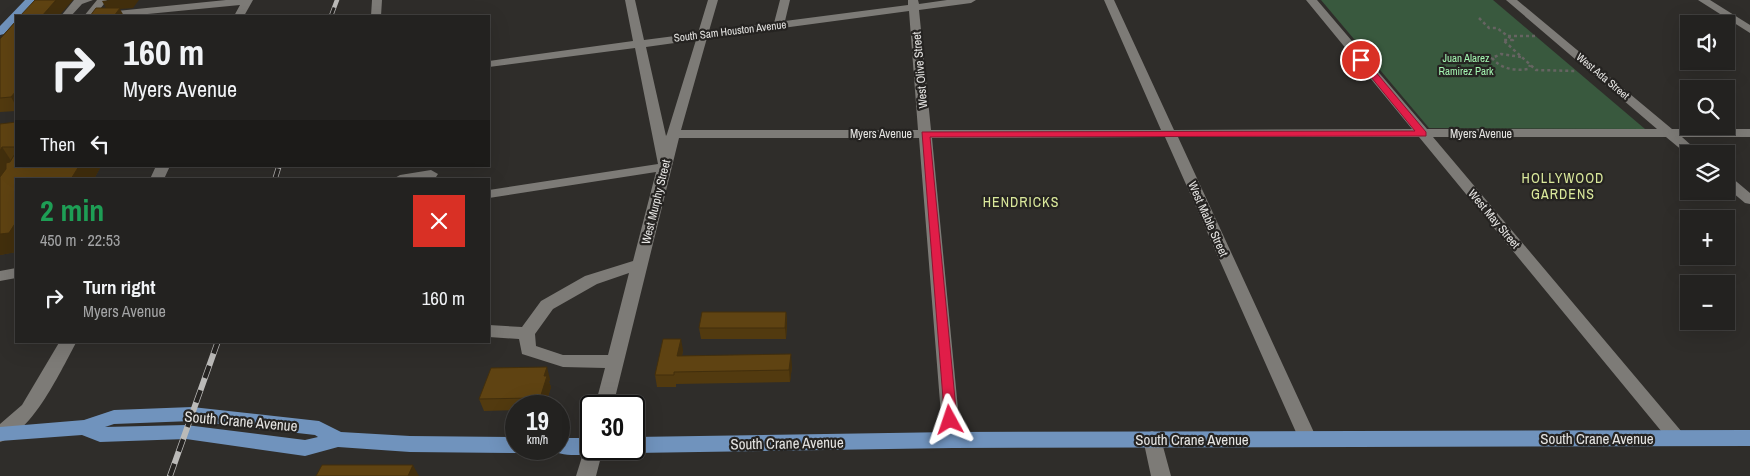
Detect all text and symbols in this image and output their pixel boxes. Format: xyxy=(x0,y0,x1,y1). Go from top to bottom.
map controls xyxy=(1680,15,1735,330)
button: sound xyxy=(1680,15,1735,70)
street label: South Sam Houston Avenue xyxy=(673,17,787,45)
text: 160 m xyxy=(123,29,204,76)
street label: West Olive Street xyxy=(909,31,931,109)
icon: right xyxy=(40,35,105,100)
pin xyxy=(1340,39,1382,81)
icon: arrive xyxy=(1347,46,1375,74)
street label: West Ada Street xyxy=(1574,50,1633,103)
park label: Juan Alarez Ramirez Park xyxy=(1438,51,1494,78)
text: Myers Avenue xyxy=(123,74,237,104)
button: search xyxy=(1680,80,1735,135)
street label: Myers Avenue xyxy=(850,126,912,142)
street label: Myers Avenue xyxy=(1450,126,1512,142)
icon: left xyxy=(86,130,114,158)
text: Then xyxy=(40,131,76,157)
button: layers xyxy=(1680,145,1735,200)
street label: West Murphy Street xyxy=(638,158,674,246)
district label: HOLLYWOOD GARDENS xyxy=(1522,169,1604,203)
street label: West Mable Street xyxy=(1184,179,1232,259)
street label: West May Street xyxy=(1465,186,1524,252)
text: 2 min xyxy=(40,190,104,230)
district label: HENDRICKS xyxy=(983,193,1059,211)
button: close xyxy=(413,195,465,247)
button: + xyxy=(1680,210,1735,265)
text: 450 m · 22:53 xyxy=(40,229,120,251)
text: Turn right xyxy=(83,274,155,300)
button: − xyxy=(1680,275,1735,330)
icon: right xyxy=(40,284,68,312)
text: 160 m xyxy=(422,285,465,311)
text: Myers Avenue xyxy=(83,300,166,322)
position arrow xyxy=(923,393,975,445)
speed limit sign: 30 xyxy=(580,395,645,460)
text: 19 xyxy=(526,404,549,438)
street label: South Crane Avenue xyxy=(184,406,299,436)
street label: South Crane Avenue xyxy=(1540,428,1654,449)
street label: South Crane Avenue xyxy=(1135,429,1249,450)
text: km/h xyxy=(527,432,548,448)
street label: South Crane Avenue xyxy=(730,432,844,454)

